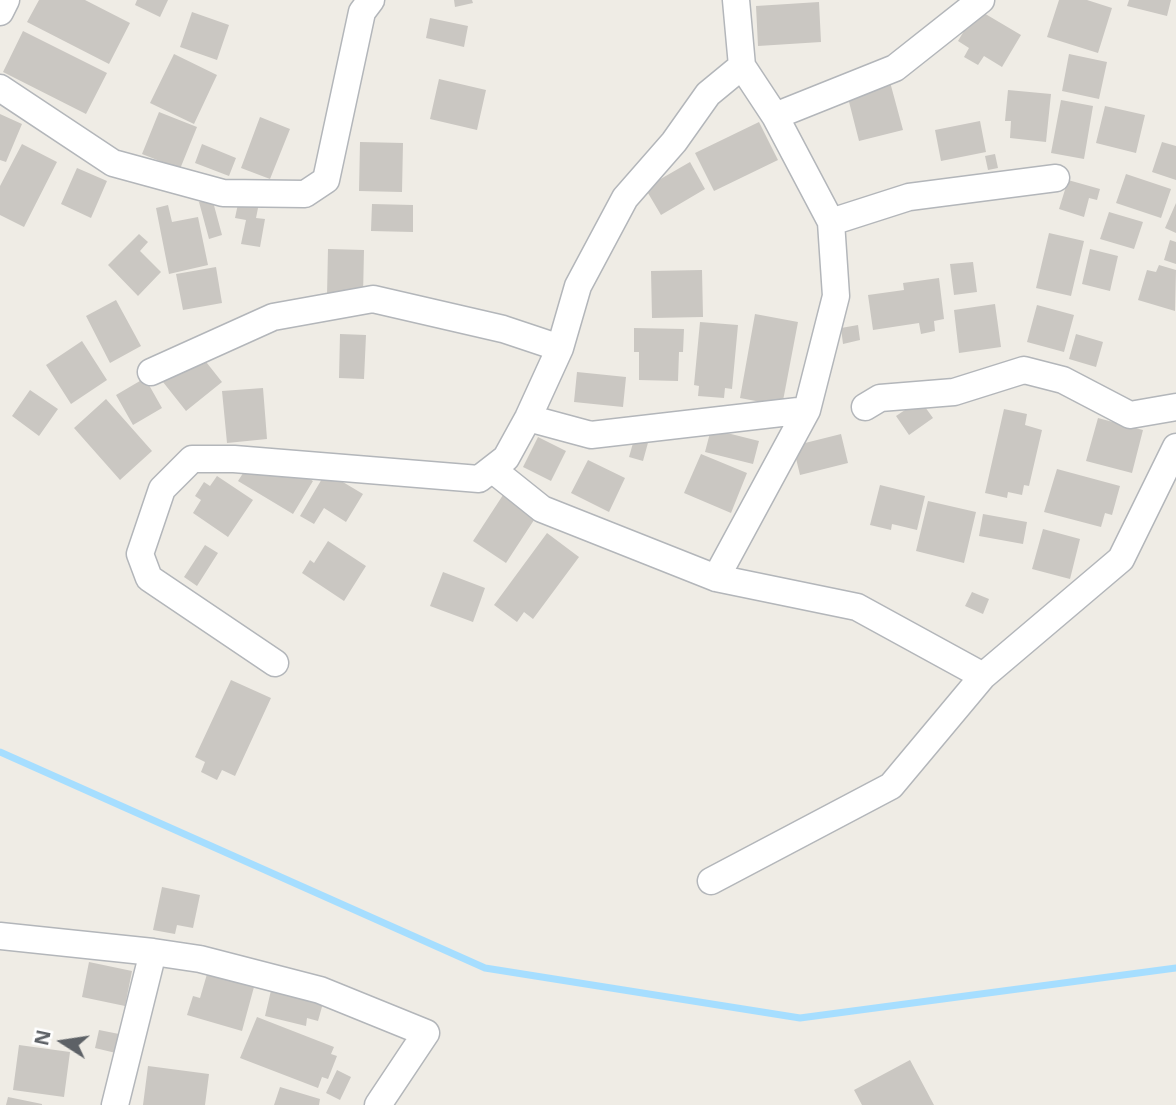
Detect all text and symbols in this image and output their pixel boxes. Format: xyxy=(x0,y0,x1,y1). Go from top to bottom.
north arrow xyxy=(28,1007,98,1077)
text: N xyxy=(28,1027,57,1048)

